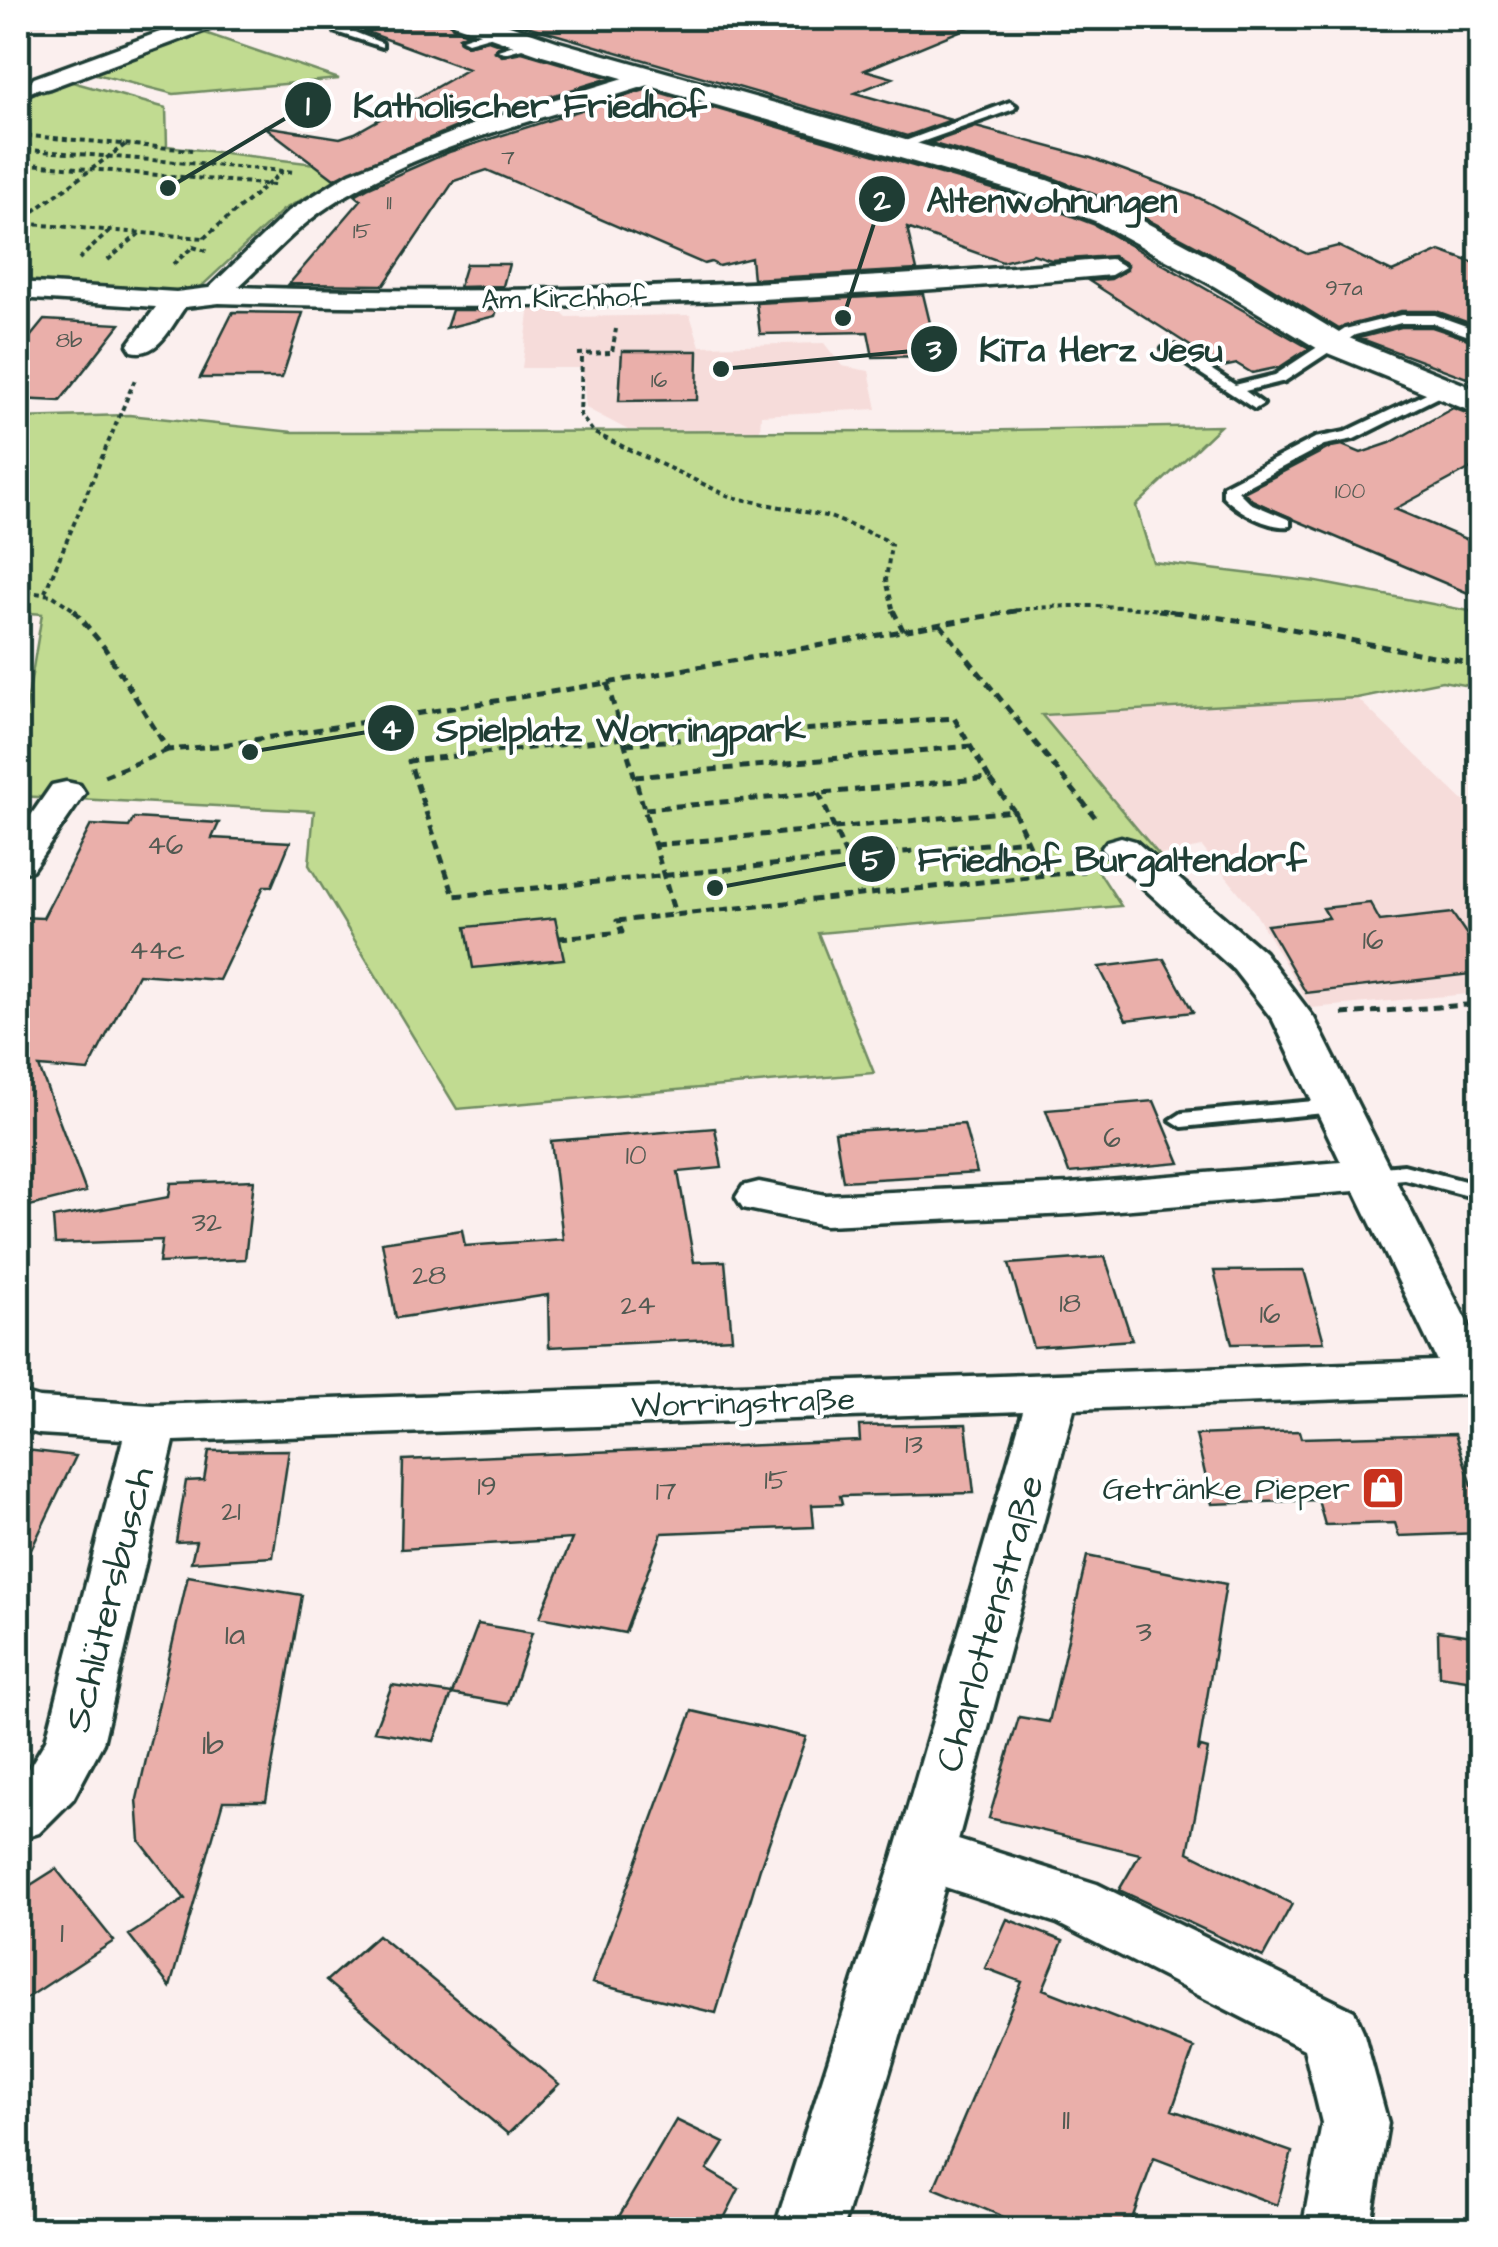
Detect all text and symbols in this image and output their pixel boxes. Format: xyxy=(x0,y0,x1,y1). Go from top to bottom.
callout: Katholischer Friedhof xyxy=(283,72,727,137)
text: Katholischer Friedhof xyxy=(353,82,708,131)
text: 1 xyxy=(306,85,310,127)
house number: 7 xyxy=(501,142,515,173)
callout: Altenwohnungen xyxy=(857,167,1198,232)
text: Altenwohnungen xyxy=(926,177,1178,228)
text: 2 xyxy=(872,180,891,222)
house number: 11 xyxy=(386,187,392,218)
house number: 15 xyxy=(353,216,372,247)
house number: 97a xyxy=(1325,273,1363,304)
street label: Am Kirchhof xyxy=(481,278,647,319)
callout: KiTa Herz Jesu xyxy=(909,316,1243,381)
house number: 8b xyxy=(56,325,82,356)
text: KiTa Herz Jesu xyxy=(979,326,1223,375)
text: 3 xyxy=(925,329,942,371)
house number: 16 xyxy=(651,365,668,396)
house number: 100 xyxy=(1335,476,1365,507)
callout: Spielplatz Worringpark xyxy=(366,696,826,761)
text: Spielplatz Worringpark xyxy=(435,706,807,757)
text: 4 xyxy=(381,709,402,751)
house number: 46 xyxy=(147,826,183,865)
callout: Friedhof Burgaltendorf xyxy=(847,827,1326,892)
text: Friedhof Burgaltendorf xyxy=(917,836,1308,887)
text: 5 xyxy=(861,840,883,882)
house number: 16 xyxy=(1362,921,1384,960)
house number: 44c xyxy=(129,931,185,970)
house number: 6 xyxy=(1103,1119,1121,1158)
house number: 10 xyxy=(625,1136,647,1175)
house number: 32 xyxy=(192,1203,222,1242)
house number: 28 xyxy=(412,1256,446,1295)
house number: 18 xyxy=(1059,1284,1081,1323)
house number: 24 xyxy=(620,1286,656,1325)
house number: 16 xyxy=(1259,1295,1281,1334)
street label: Worringstraße xyxy=(630,1377,856,1430)
house number: 13 xyxy=(905,1425,923,1464)
house number: 15 xyxy=(764,1461,788,1500)
street label: Schlütersbusch xyxy=(52,1462,168,1737)
shop icon: Getränke Pieper xyxy=(1360,1465,1406,1511)
house number: 19 xyxy=(477,1467,497,1506)
place label: Getränke Pieper xyxy=(1103,1467,1350,1512)
street label: Charlottenstraße xyxy=(924,1469,1058,1778)
house number: 17 xyxy=(656,1472,676,1511)
house number: 21 xyxy=(221,1492,241,1531)
house number: 3 xyxy=(1136,1609,1152,1654)
house number: 1a xyxy=(225,1612,245,1657)
house number: 1b xyxy=(202,1722,224,1767)
house number: 1 xyxy=(60,1910,64,1955)
house number: 11 xyxy=(1062,2097,1070,2142)

